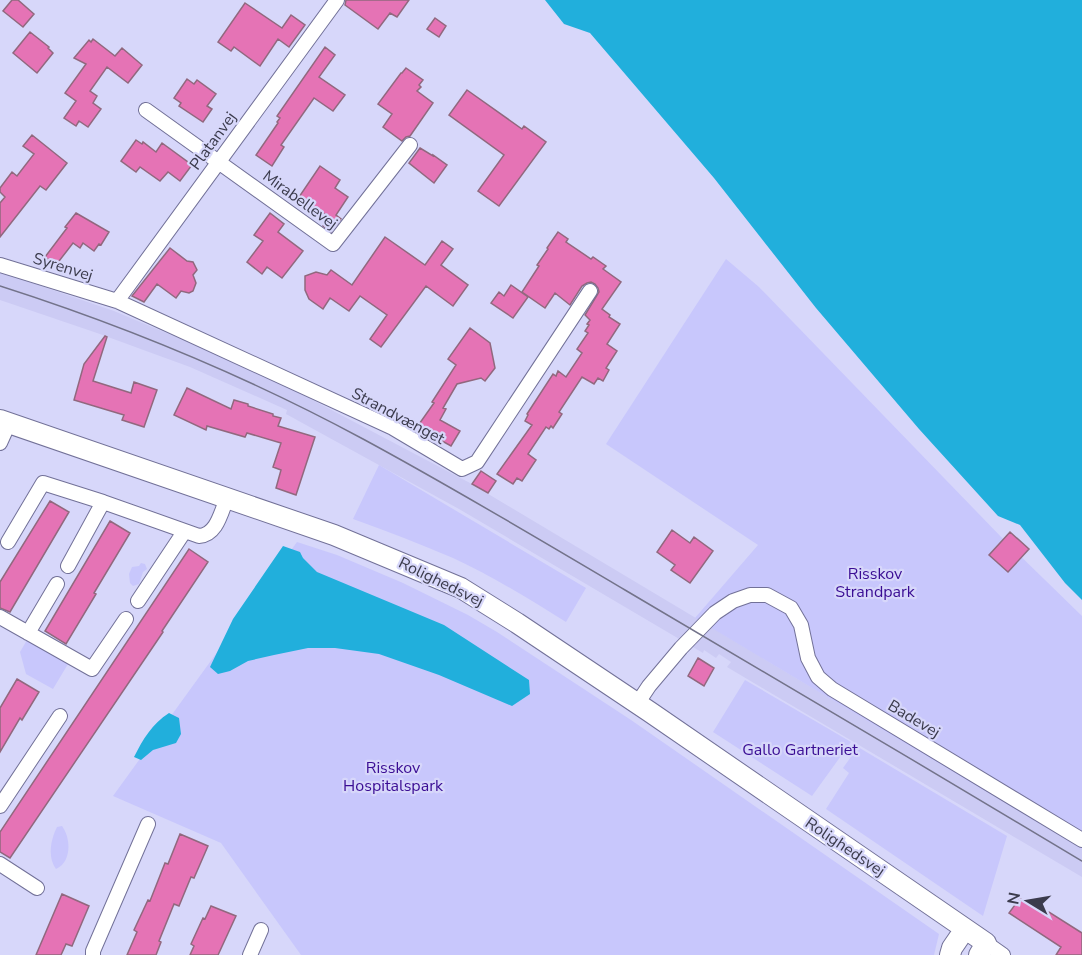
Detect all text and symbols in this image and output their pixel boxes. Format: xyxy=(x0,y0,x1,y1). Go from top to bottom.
street label: Platanvej xyxy=(184,107,242,175)
street label: Mirabellevej xyxy=(258,165,342,235)
street label: Syrenvej xyxy=(30,247,96,287)
street label: Strandvænget xyxy=(348,382,449,450)
street label: Rolighedsvej xyxy=(395,552,487,612)
park label: Risskov Strandpark xyxy=(835,563,916,603)
street label: Badevej xyxy=(884,695,944,743)
park label: Gallo Gartneriet xyxy=(742,739,858,761)
park label: Risskov Hospitalspark xyxy=(343,757,444,797)
street label: Rolighedsvej xyxy=(801,812,889,882)
north arrow xyxy=(998,871,1058,931)
text: N xyxy=(1002,890,1026,906)

